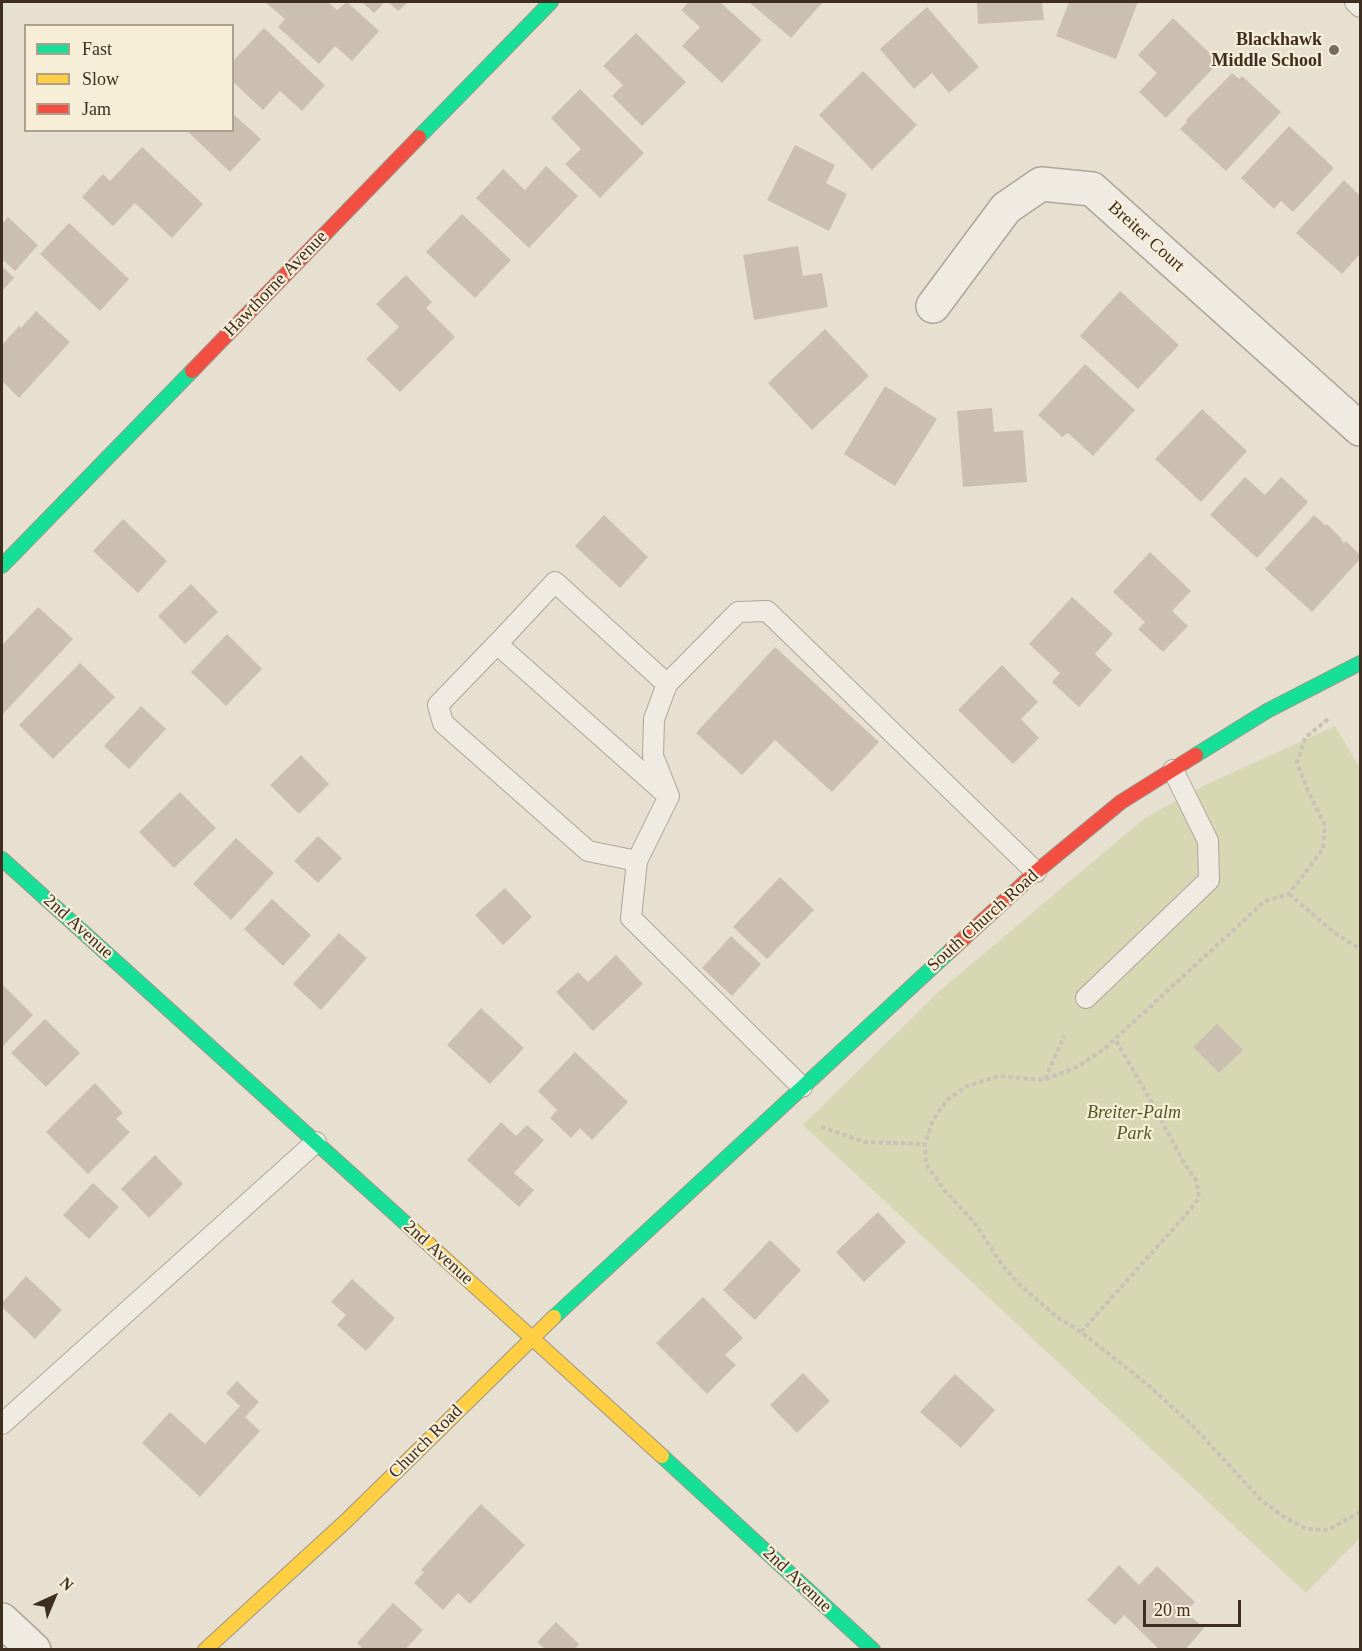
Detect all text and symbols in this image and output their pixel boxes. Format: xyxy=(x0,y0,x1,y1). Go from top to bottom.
legend xyxy=(24,24,234,132)
place label: Blackhawk Middle School xyxy=(1211,29,1322,72)
text: Fast xyxy=(82,39,112,59)
marker: Blackhawk Middle School xyxy=(1327,43,1341,57)
text: Slow xyxy=(82,69,119,89)
text: Jam xyxy=(82,99,111,119)
street label: Breiter Court xyxy=(1103,197,1189,277)
street label: Hawthorne Avenue xyxy=(220,226,332,342)
street label: South Church Road xyxy=(923,865,1043,977)
street label: 2nd Avenue xyxy=(39,890,117,964)
park label: Breiter-Palm Park xyxy=(1087,1102,1181,1144)
street label: 2nd Avenue xyxy=(399,1216,477,1290)
street label: Church Road xyxy=(385,1401,467,1483)
street label: 2nd Avenue xyxy=(758,1543,836,1617)
north arrow xyxy=(24,1567,84,1627)
text: N xyxy=(57,1574,77,1594)
scale bar xyxy=(1146,1588,1244,1626)
text: 20 m xyxy=(1154,1600,1191,1620)

